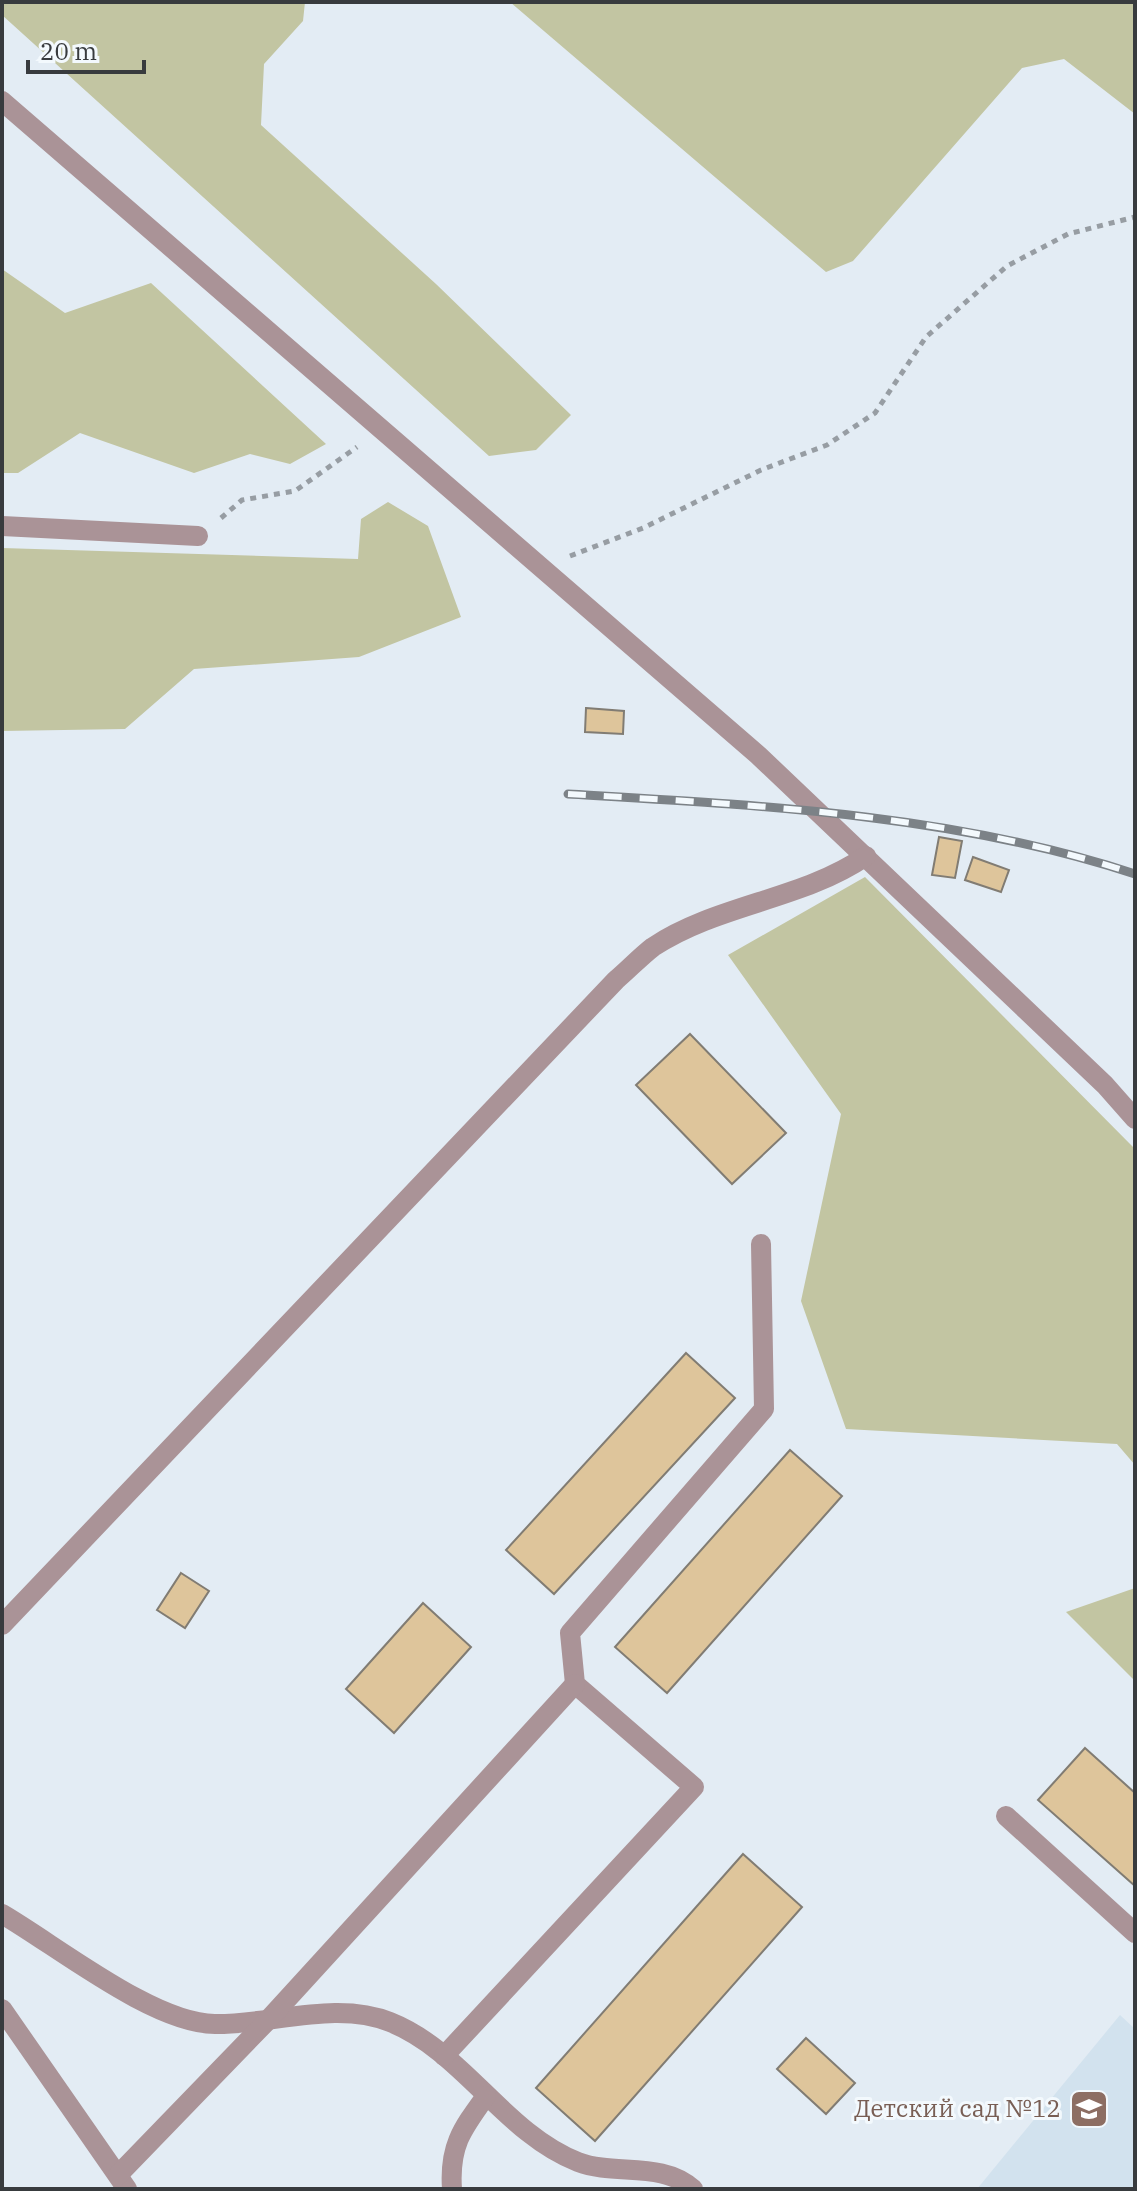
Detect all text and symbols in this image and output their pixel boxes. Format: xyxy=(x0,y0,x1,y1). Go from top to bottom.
scale bar xyxy=(28,24,144,74)
text: 20 m xyxy=(40,35,97,67)
school or university icon: Детский сад №12 xyxy=(1068,2088,1110,2130)
place label: Детский сад №12 xyxy=(854,2092,1061,2124)

